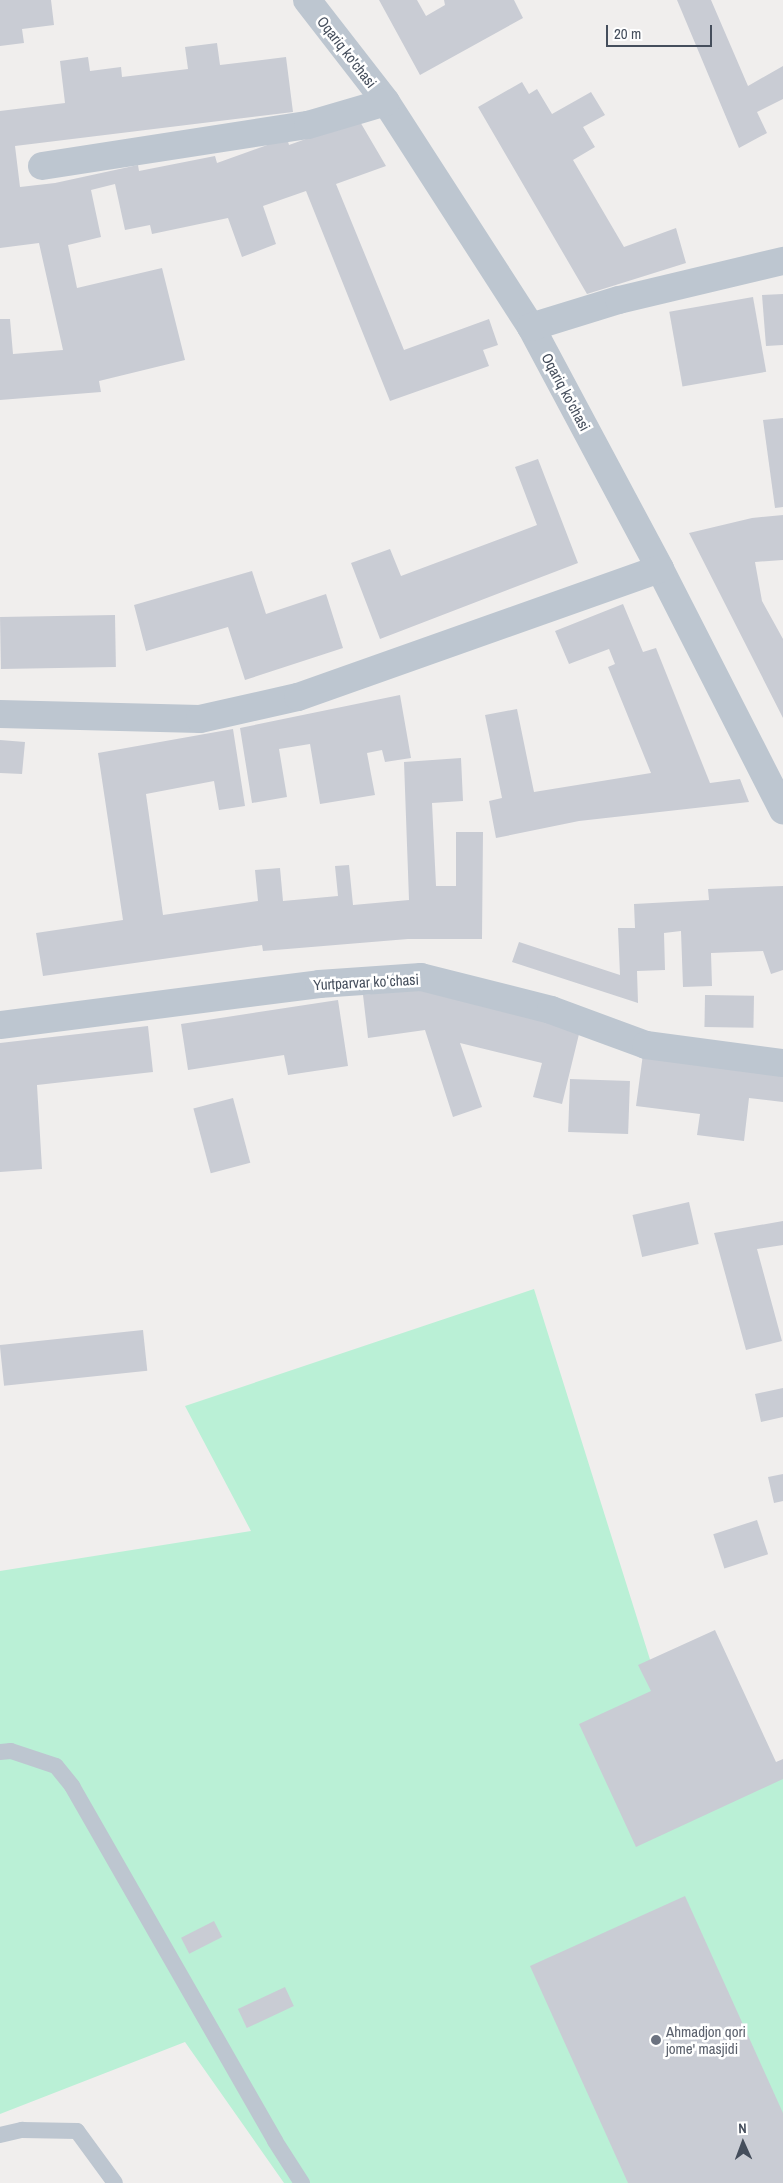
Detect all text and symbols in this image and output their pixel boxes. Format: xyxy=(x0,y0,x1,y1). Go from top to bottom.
street label: Oqariq ko'chasi xyxy=(314,13,380,91)
scale bar xyxy=(608,15,714,47)
text: 20 m xyxy=(614,23,641,44)
street label: Oqariq ko'chasi xyxy=(538,350,594,434)
street label: Yurtparvar koʻchasi xyxy=(313,970,419,994)
place label: Ahmadjon qori jome' masjidi xyxy=(666,2022,746,2057)
marker: Ahmadjon qori jome' masjidi xyxy=(650,2034,662,2046)
north arrow xyxy=(718,2118,768,2168)
text: N xyxy=(738,2119,747,2137)

